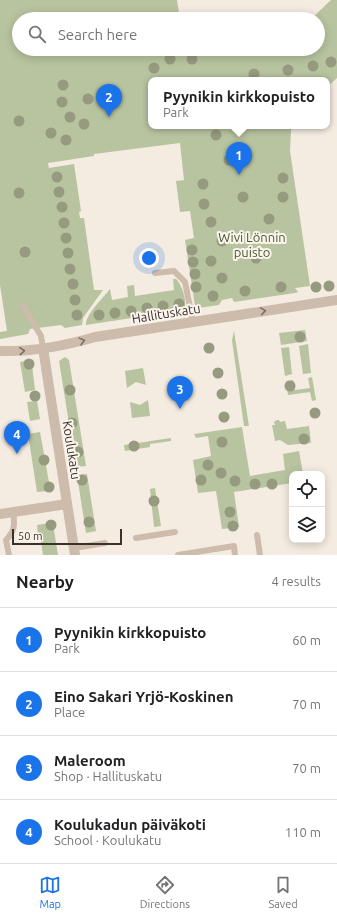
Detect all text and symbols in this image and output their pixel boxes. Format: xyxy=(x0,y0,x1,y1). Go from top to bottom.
search box xyxy=(12,12,325,56)
icon: search xyxy=(26,23,48,45)
text: Search here xyxy=(58,26,137,43)
popup xyxy=(148,77,330,129)
pin: 2 xyxy=(96,84,122,117)
text: Pyynikin kirkkopuisto xyxy=(163,88,315,105)
text: Park xyxy=(163,105,189,119)
pin: 1 xyxy=(226,142,252,175)
park label: Wivi Lönnin puisto xyxy=(218,230,286,259)
your location xyxy=(139,248,159,268)
street label: Hallituskatu xyxy=(131,301,201,325)
one-way arrow xyxy=(260,307,266,316)
one-way arrow xyxy=(78,337,85,346)
one-way arrow xyxy=(19,346,25,355)
pin: 3 xyxy=(167,376,193,409)
street label: Koulukatu xyxy=(60,420,84,480)
pin: 4 xyxy=(4,421,30,454)
map controls xyxy=(289,471,325,543)
button: locate xyxy=(289,471,325,507)
button: layers xyxy=(289,507,325,543)
scale bar xyxy=(12,527,122,546)
text: 50 m xyxy=(18,530,42,542)
text: Nearby xyxy=(16,572,74,591)
text: 4 results xyxy=(271,574,321,588)
text: Pyynikin kirkkopuisto xyxy=(54,624,206,641)
text: 1 xyxy=(25,633,33,647)
text: 60 m xyxy=(292,633,321,647)
text: Park xyxy=(54,641,80,655)
text: Eino Sakari Yrjö-Koskinen xyxy=(54,688,233,705)
text: 2 xyxy=(25,697,33,711)
text: 70 m xyxy=(292,697,321,711)
text: Place xyxy=(54,705,85,719)
text: Maleroom xyxy=(54,752,126,769)
text: 3 xyxy=(25,761,33,775)
text: 70 m xyxy=(292,761,321,775)
text: Shop · Hallituskatu xyxy=(54,769,162,783)
text: Koulukadun päiväkoti xyxy=(54,816,206,833)
text: 4 xyxy=(25,825,33,839)
text: 110 m xyxy=(285,825,321,839)
text: School · Koulukatu xyxy=(54,833,161,847)
tab: Map xyxy=(39,874,61,910)
tab: Directions xyxy=(140,874,190,910)
tab: Saved xyxy=(268,874,298,910)

